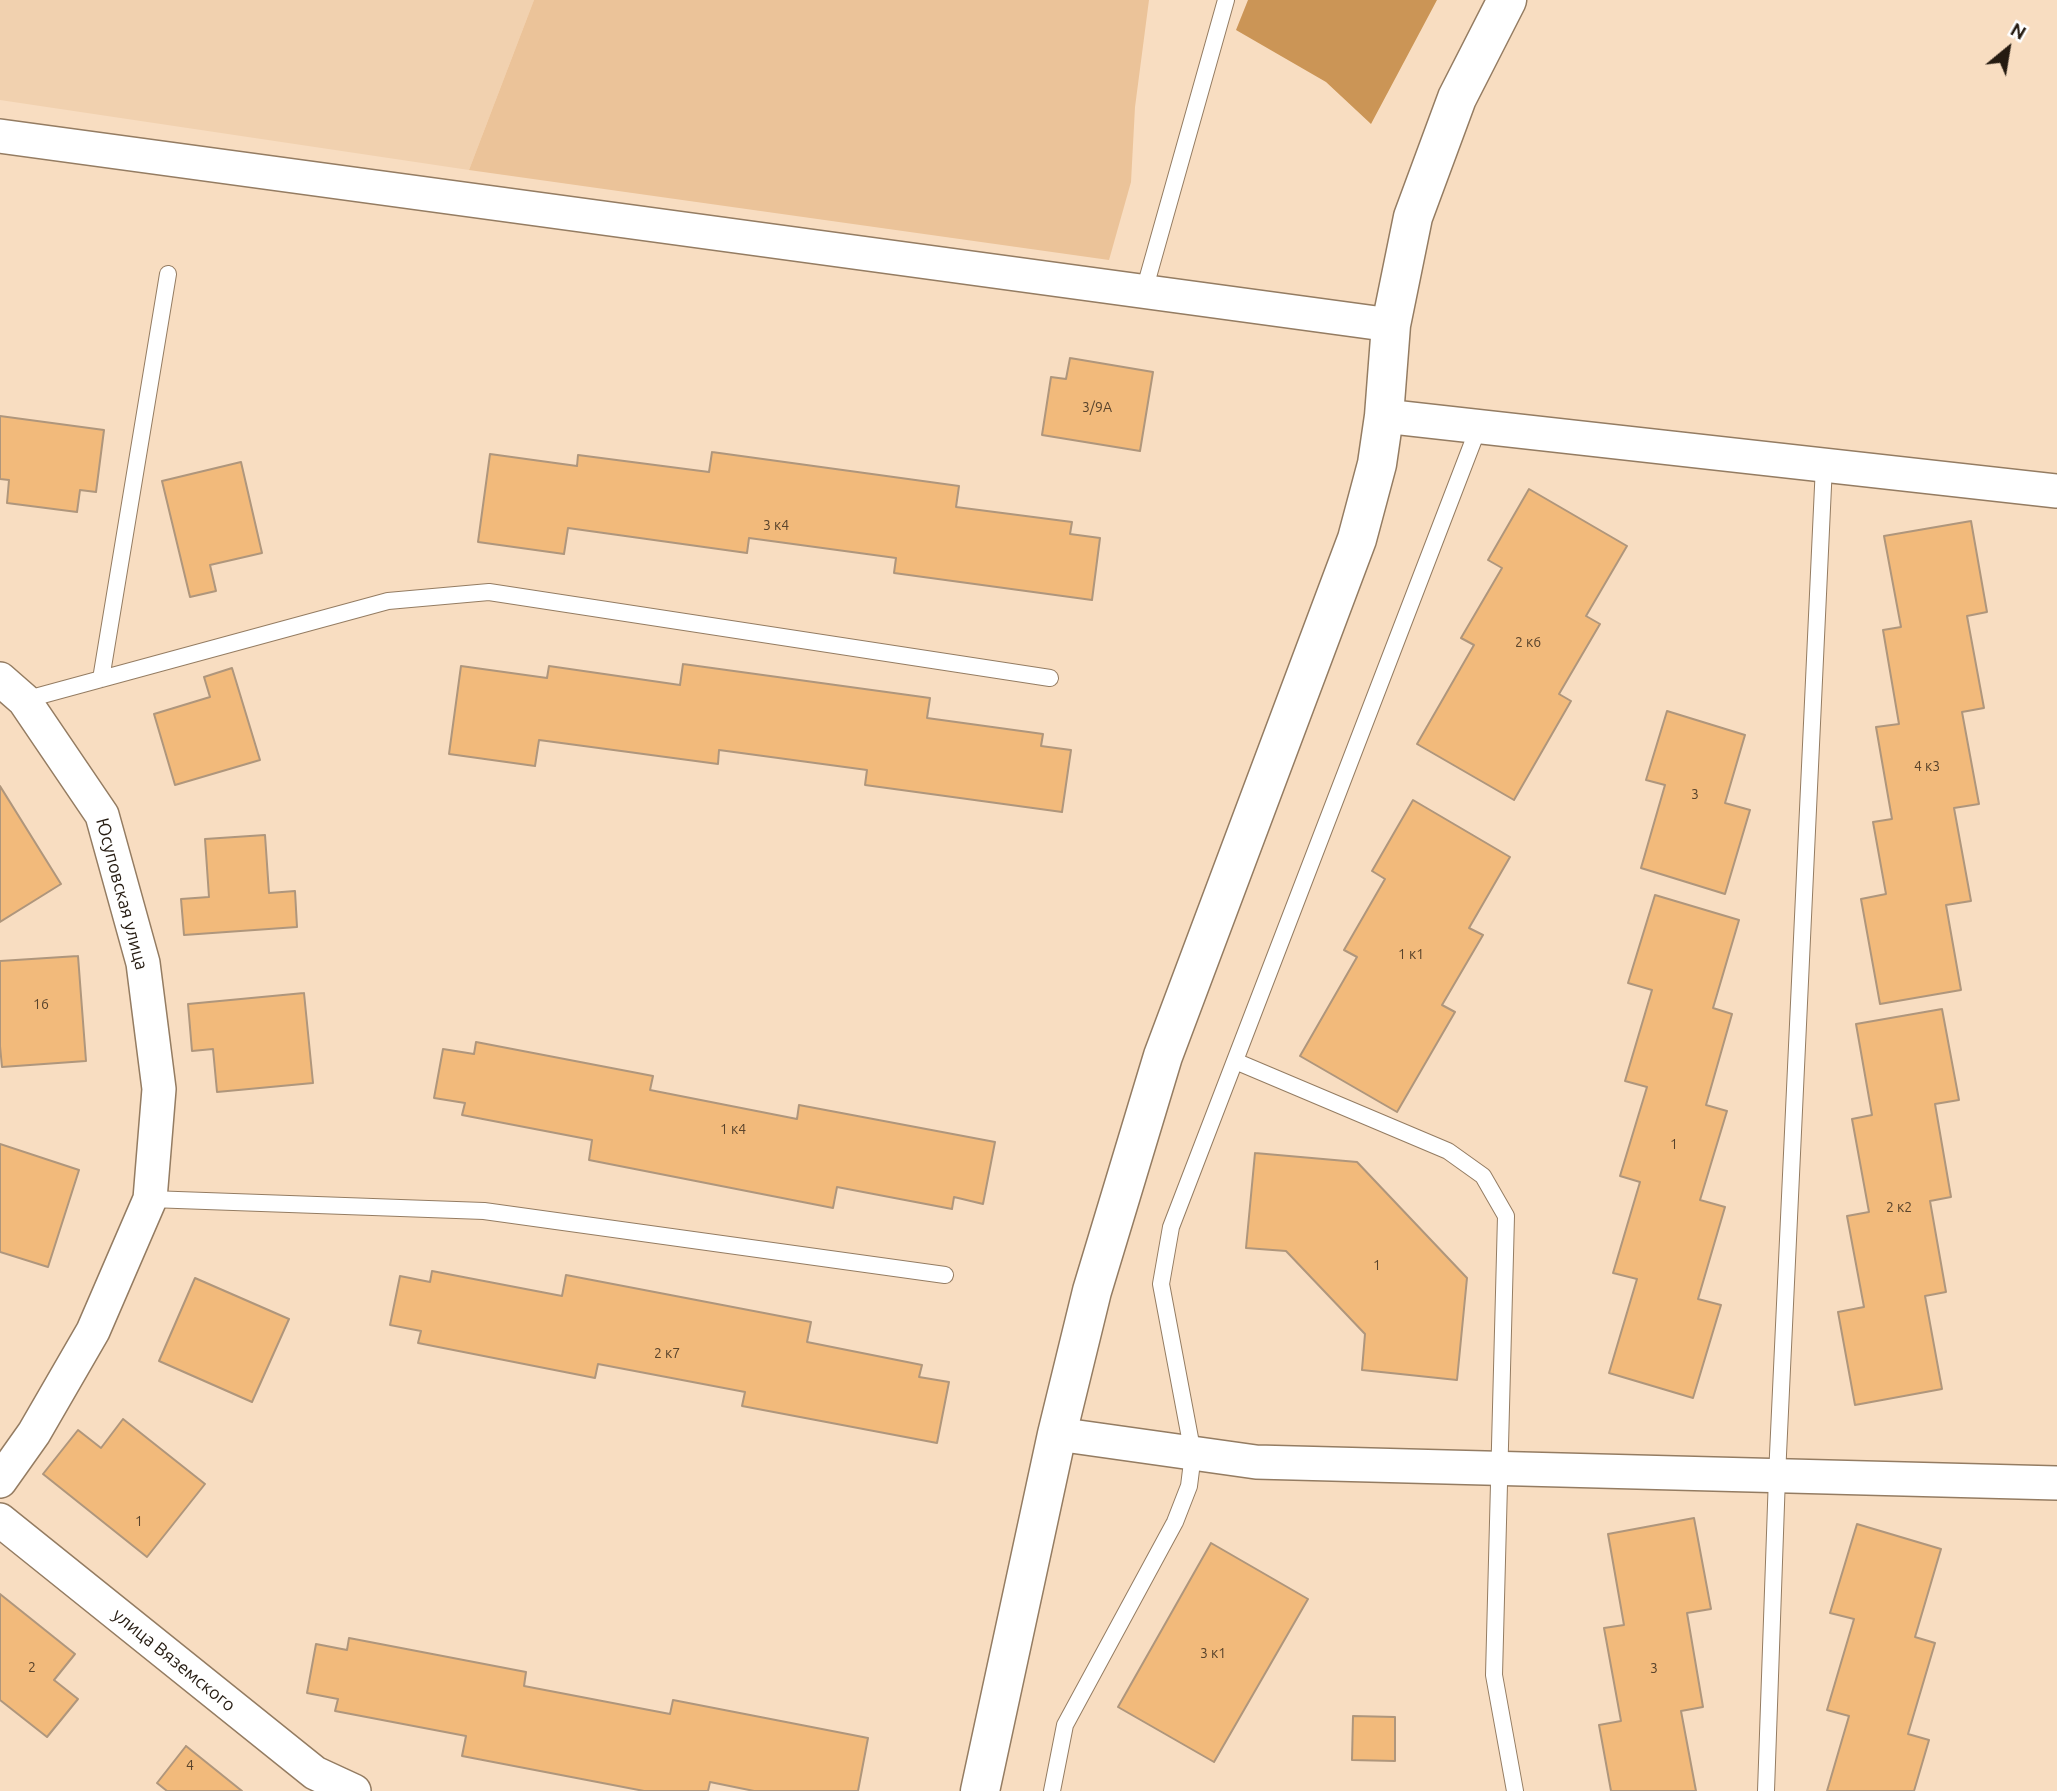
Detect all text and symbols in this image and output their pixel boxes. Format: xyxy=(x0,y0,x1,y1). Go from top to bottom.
north arrow xyxy=(1973,14,2043,84)
text: N xyxy=(2007,18,2030,44)
house number: 3/9А xyxy=(1082,399,1112,415)
house number: 3 к4 xyxy=(763,517,789,533)
house number: 2 к6 xyxy=(1515,634,1541,650)
house number: 4 к3 xyxy=(1914,758,1940,774)
house number: 3 xyxy=(1691,786,1699,802)
street label: Юсуповская улица xyxy=(91,816,153,972)
house number: 1 к1 xyxy=(1398,946,1424,962)
house number: 16 xyxy=(33,996,49,1012)
house number: 1 к4 xyxy=(720,1121,746,1137)
house number: 1 xyxy=(1670,1136,1678,1152)
house number: 2 к2 xyxy=(1886,1199,1912,1215)
house number: 1 xyxy=(1373,1257,1381,1273)
house number: 2 к7 xyxy=(654,1345,680,1361)
house number: 1 xyxy=(135,1513,143,1529)
street label: улица Вяземского xyxy=(108,1604,240,1716)
house number: 3 к1 xyxy=(1200,1645,1226,1661)
house number: 2 xyxy=(28,1659,36,1675)
house number: 3 xyxy=(1650,1660,1658,1676)
house number: 4 xyxy=(186,1757,194,1773)

